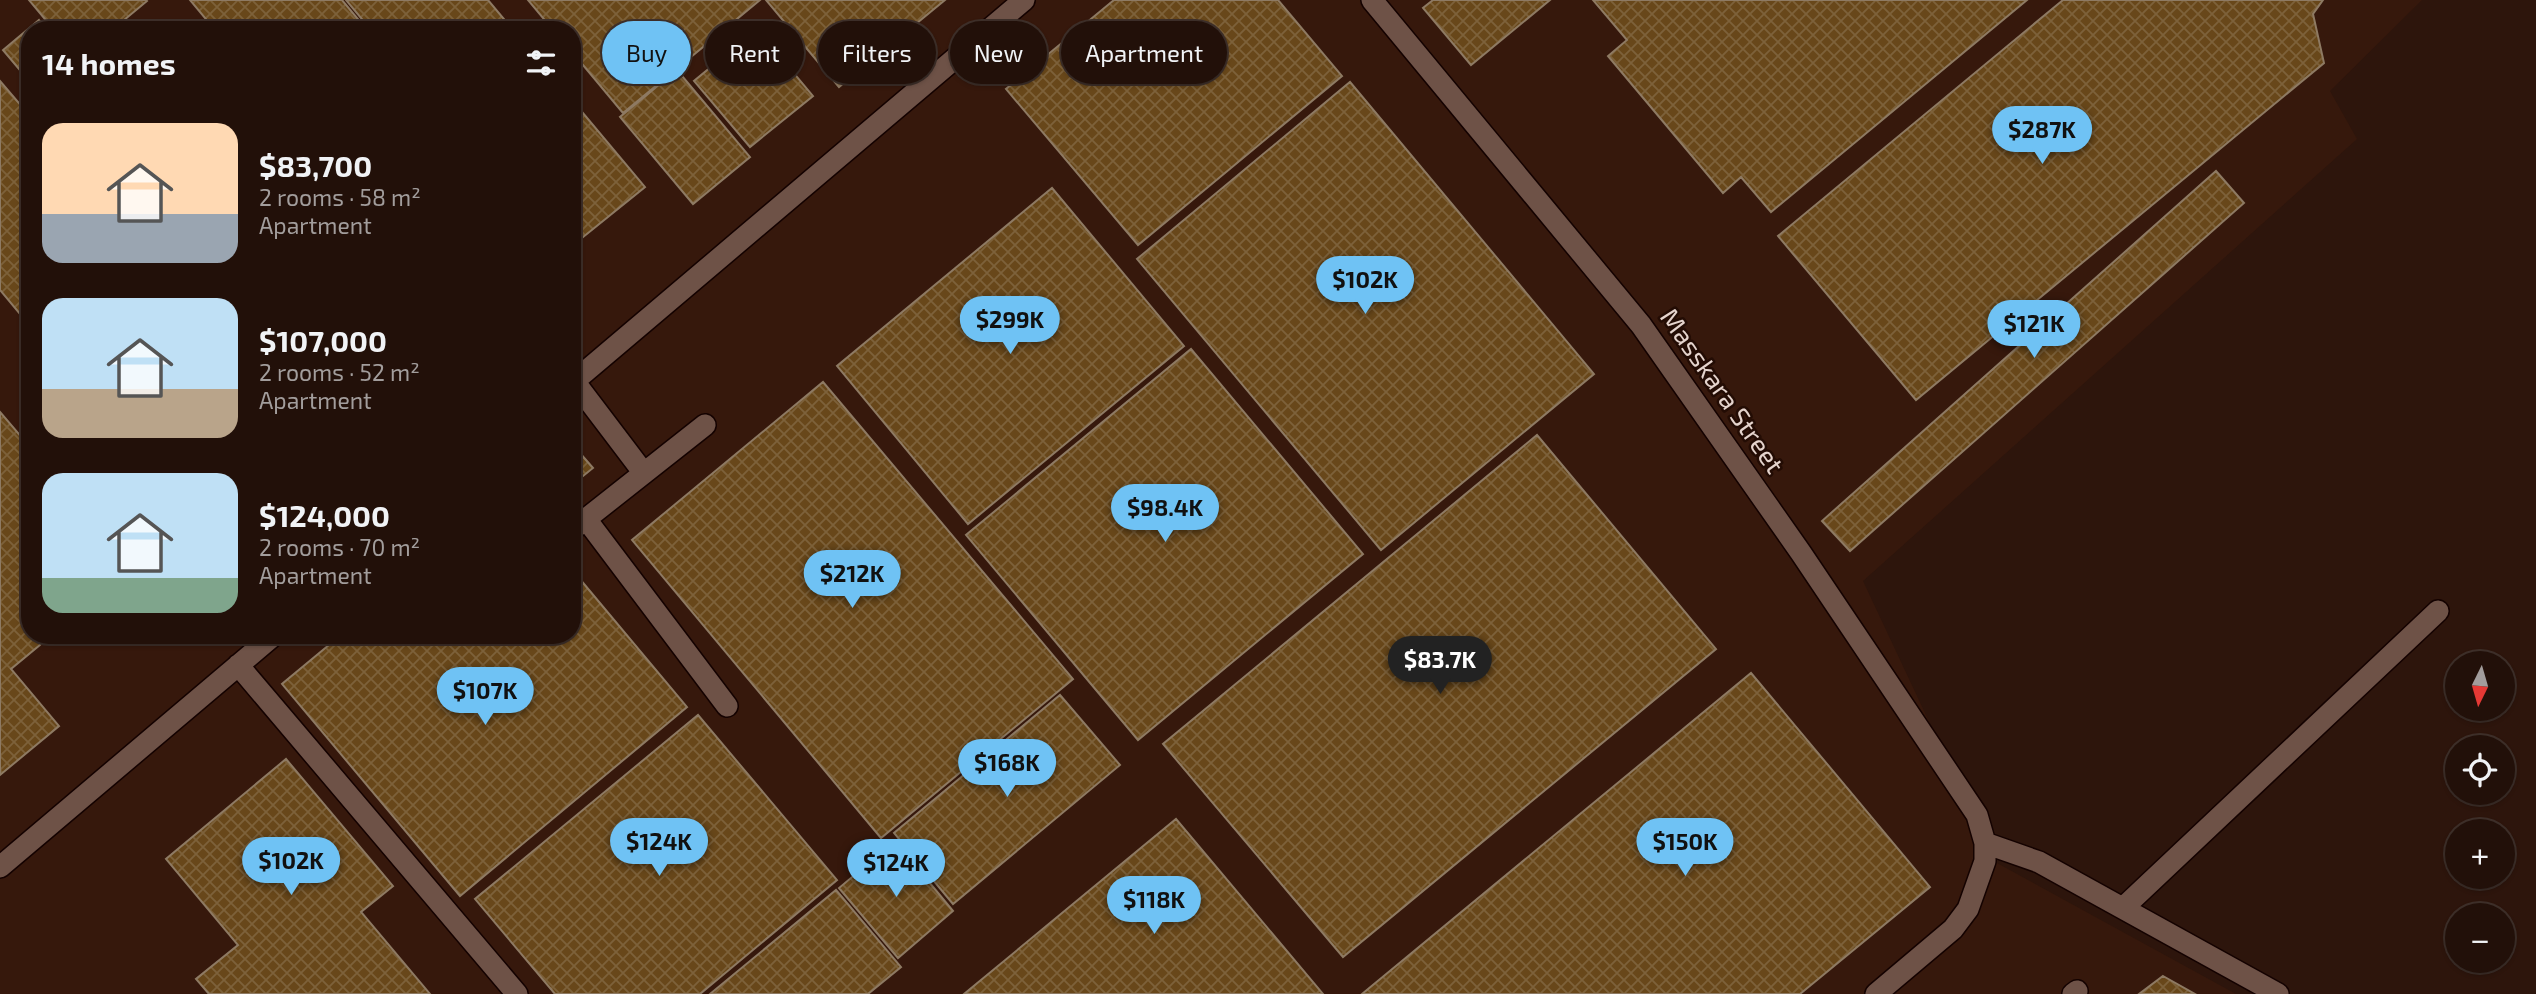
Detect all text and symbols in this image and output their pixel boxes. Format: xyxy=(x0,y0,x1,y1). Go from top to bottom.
chip: Buy xyxy=(602,21,691,84)
chip: Rent xyxy=(705,21,804,84)
chip: Filters xyxy=(818,21,936,84)
chip: New xyxy=(950,21,1047,84)
chip: Apartment xyxy=(1061,21,1227,84)
icon: filters xyxy=(522,44,560,82)
text: 14 homes xyxy=(42,45,176,81)
pin: $287K xyxy=(1993,106,2091,166)
text: $287K xyxy=(2008,115,2076,143)
text: $83,700 xyxy=(259,147,372,183)
icon: home xyxy=(98,151,182,235)
text: 2 rooms · 58 m² xyxy=(259,183,421,211)
text: Apartment xyxy=(259,211,372,239)
pin: $102K xyxy=(1316,256,1414,316)
text: $102K xyxy=(1332,265,1398,293)
pin: $299K xyxy=(961,296,1059,356)
pin: $121K xyxy=(1985,300,2083,360)
street label: Masskara Street xyxy=(1655,302,1792,478)
text: $299K xyxy=(976,305,1044,333)
text: $121K xyxy=(2003,309,2065,337)
text: $107,000 xyxy=(259,322,387,358)
icon: home xyxy=(98,326,182,410)
text: 2 rooms · 52 m² xyxy=(259,358,420,386)
text: Apartment xyxy=(259,386,372,414)
pin: $98.4K xyxy=(1108,484,1222,544)
text: $98.4K xyxy=(1127,493,1203,521)
text: $124,000 xyxy=(259,497,390,533)
icon: home xyxy=(98,501,182,585)
text: 2 rooms · 70 m² xyxy=(259,533,420,561)
pin: $212K xyxy=(803,550,901,610)
text: $212K xyxy=(820,559,884,587)
text: Apartment xyxy=(259,561,372,589)
pin: $83.7K xyxy=(1383,636,1497,696)
text: $83.7K xyxy=(1404,645,1476,673)
north arrow xyxy=(2445,651,2515,721)
map controls xyxy=(2445,651,2515,973)
pin: $107K xyxy=(436,668,534,727)
text: $107K xyxy=(453,676,517,704)
button: locate xyxy=(2445,735,2515,805)
pin: $168K xyxy=(958,740,1056,799)
text: $168K xyxy=(974,748,1040,776)
pin: $124K xyxy=(610,818,708,878)
pin: $150K xyxy=(1636,818,1734,878)
button: + xyxy=(2445,819,2515,889)
text: $124K xyxy=(626,827,692,855)
text: $150K xyxy=(1652,827,1718,855)
pin: $102K xyxy=(242,838,340,897)
pin: $124K xyxy=(847,839,945,899)
text: $102K xyxy=(258,846,324,874)
text: $124K xyxy=(863,848,929,876)
pin: $118K xyxy=(1105,876,1203,936)
text: $118K xyxy=(1123,885,1185,913)
button: − xyxy=(2445,903,2515,973)

